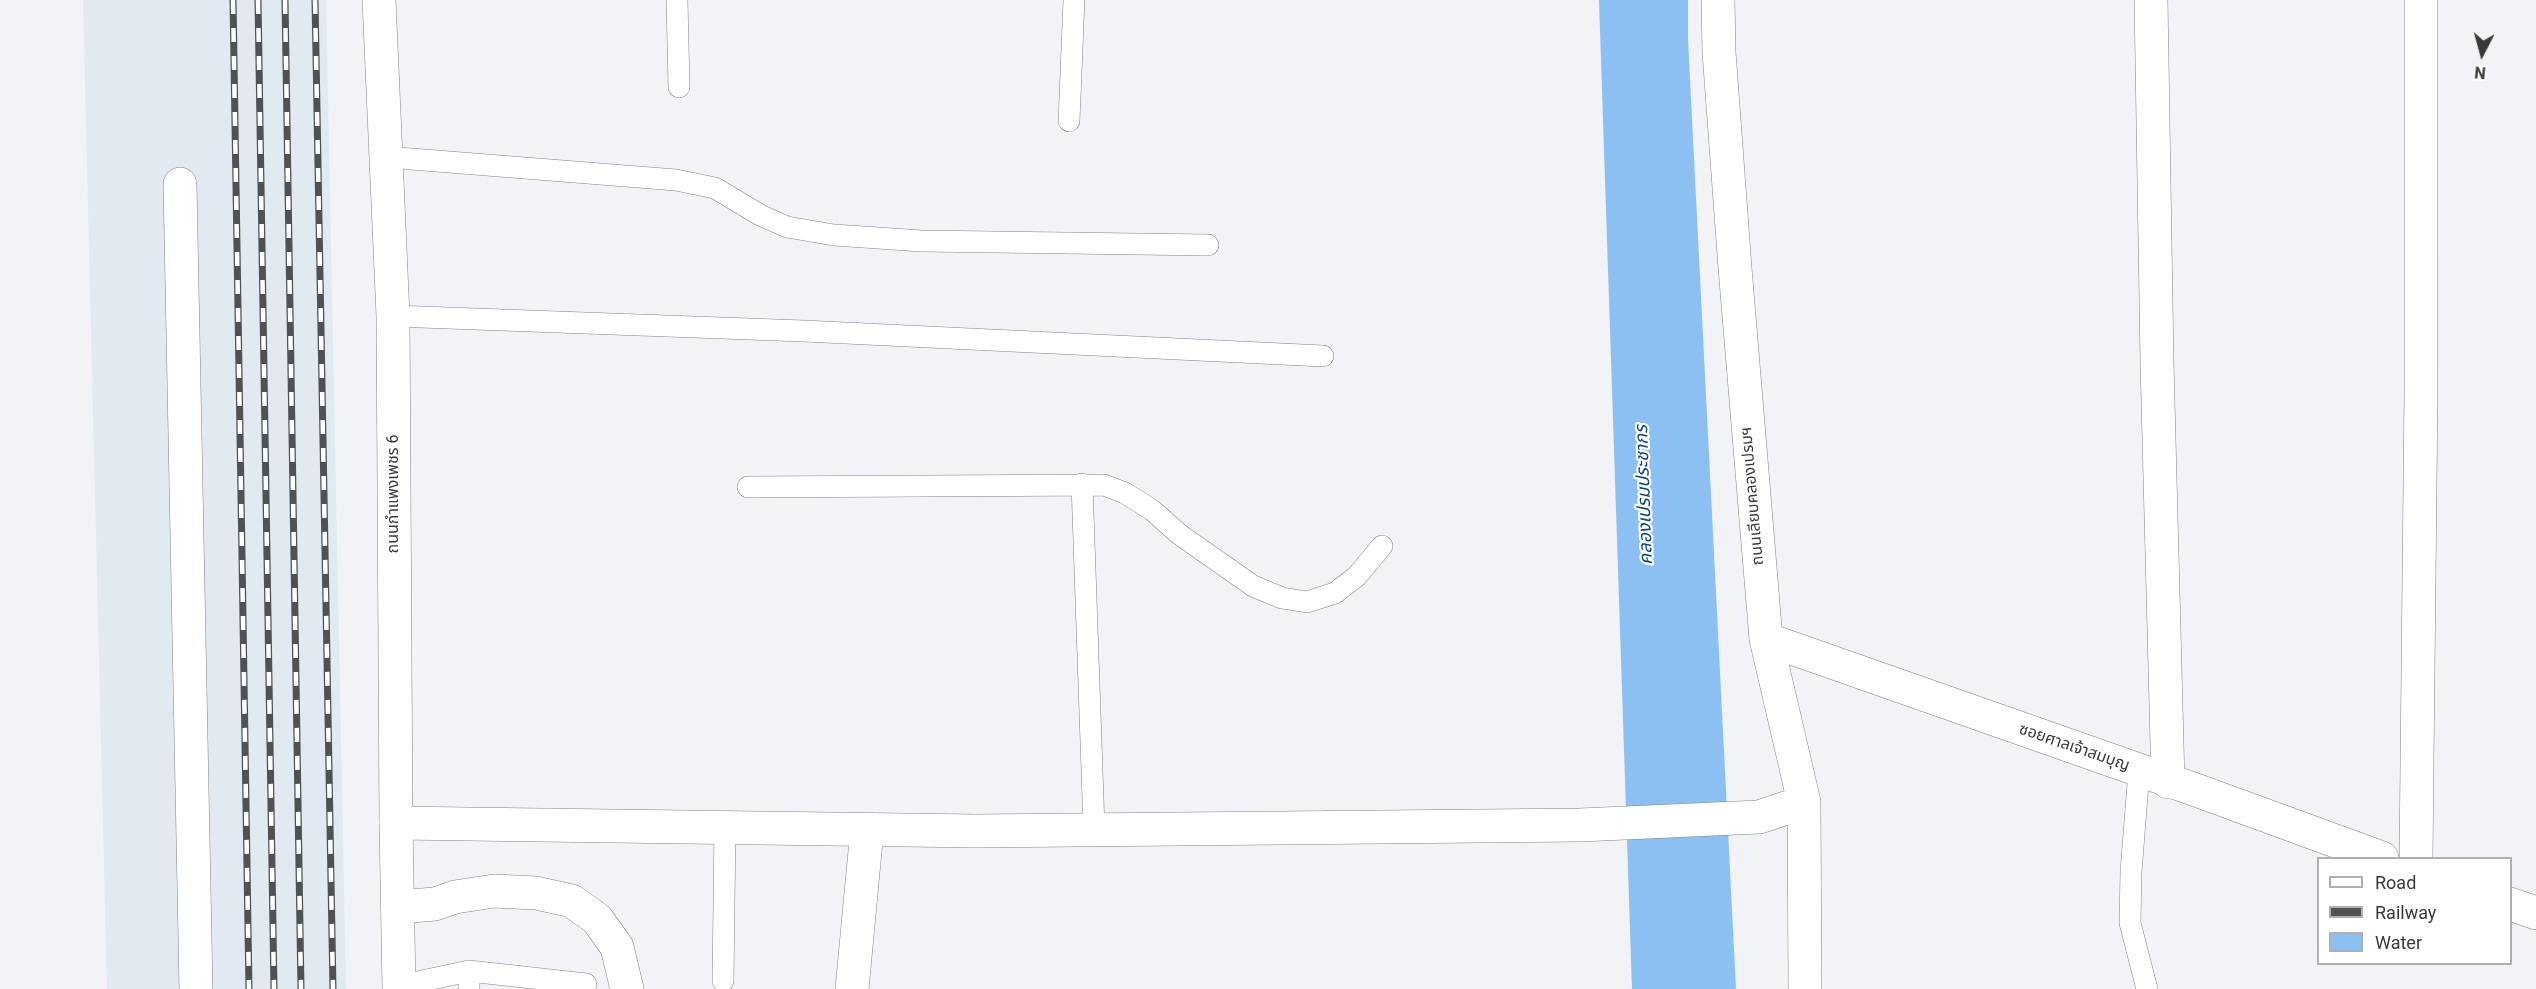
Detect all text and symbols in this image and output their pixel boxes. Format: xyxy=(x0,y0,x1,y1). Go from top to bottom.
north arrow xyxy=(2452,24,2512,84)
text: N xyxy=(2473,62,2487,82)
water label: คลองเปรมประชากร xyxy=(1632,425,1658,565)
street label: ถนนเลียบคลองเปรมฯ xyxy=(1737,426,1769,566)
street label: ถนนกำแพงเพชร 6 xyxy=(384,435,404,553)
street label: ซอยศาลเจ้าสมบุญ xyxy=(2016,720,2132,776)
legend xyxy=(2317,857,2512,965)
text: Road xyxy=(2375,872,2416,893)
text: Railway xyxy=(2375,902,2436,923)
text: Water xyxy=(2375,932,2422,953)

